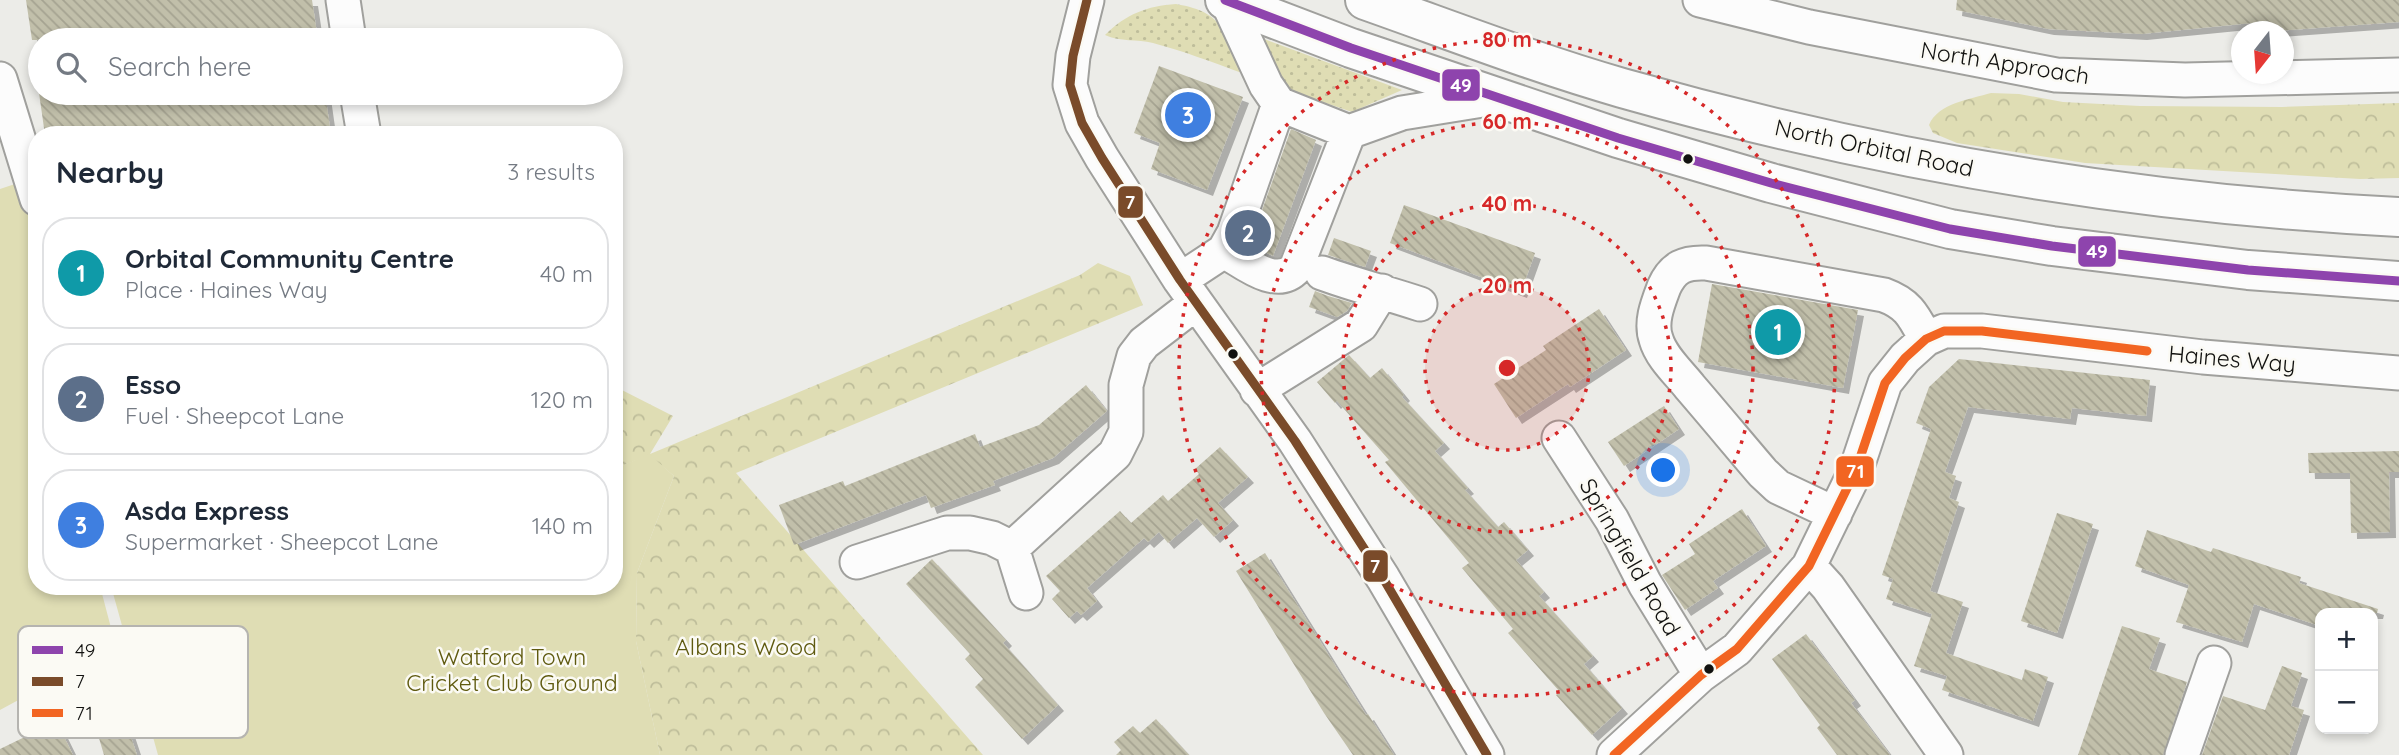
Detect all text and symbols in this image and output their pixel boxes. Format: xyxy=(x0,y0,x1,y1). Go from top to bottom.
north arrow xyxy=(2231,21,2294,84)
text: 80 m xyxy=(1482,26,1532,52)
search box xyxy=(28,28,623,105)
street label: North Approach xyxy=(1919,35,2092,90)
icon: search xyxy=(52,48,90,86)
text: Search here xyxy=(108,50,252,83)
line badge: 49 xyxy=(1441,68,1481,102)
text: 49 xyxy=(1450,73,1472,97)
pin: 3 xyxy=(1165,89,1211,141)
text: 60 m xyxy=(1482,108,1532,134)
street label: North Orbital Road xyxy=(1772,112,1976,183)
unlabelled marker xyxy=(1681,152,1695,166)
text: Nearby xyxy=(56,153,164,191)
text: 3 results xyxy=(507,157,595,186)
line badge: 7 xyxy=(1117,185,1144,219)
text: 7 xyxy=(1125,190,1135,214)
text: 40 m xyxy=(1482,190,1532,216)
pin: 2 xyxy=(1225,207,1271,259)
line badge: 49 xyxy=(2077,235,2117,268)
text: 49 xyxy=(2086,239,2108,263)
text: Orbital Community Centre xyxy=(125,242,454,275)
text: 1 xyxy=(77,259,85,288)
text: 40 m xyxy=(540,259,593,288)
text: 20 m xyxy=(1482,272,1532,298)
text: Place · Haines Way xyxy=(125,275,328,304)
pin: 1 xyxy=(1755,306,1801,358)
street label: Haines Way xyxy=(2167,338,2297,379)
unlabelled marker xyxy=(1226,347,1240,361)
centre of rings xyxy=(1495,356,1519,380)
text: Esso xyxy=(125,368,181,401)
text: 2 xyxy=(74,385,88,414)
text: 120 m xyxy=(531,385,593,414)
text: Fuel · Sheepcot Lane xyxy=(125,401,344,430)
your location xyxy=(1646,453,1680,487)
line badge: 71 xyxy=(1835,455,1875,488)
text: 71 xyxy=(1846,459,1864,483)
street label: Springfield Road xyxy=(1574,473,1687,641)
text: Asda Express xyxy=(125,494,289,527)
text: 3 xyxy=(75,511,87,540)
text: 140 m xyxy=(532,511,593,540)
text: Supermarket · Sheepcot Lane xyxy=(125,527,438,556)
line badge: 7 xyxy=(1362,549,1389,583)
text: 7 xyxy=(1370,554,1380,578)
map controls xyxy=(2315,608,2378,734)
button: + xyxy=(2315,608,2378,671)
legend xyxy=(18,626,248,738)
park label: Albans Wood xyxy=(675,632,817,661)
text: 49 xyxy=(75,638,95,662)
park label: Watford Town Cricket Club Ground xyxy=(406,642,618,697)
unlabelled marker xyxy=(1702,662,1716,676)
text: 7 xyxy=(75,669,85,693)
button: − xyxy=(2315,671,2378,734)
text: 71 xyxy=(75,701,93,725)

